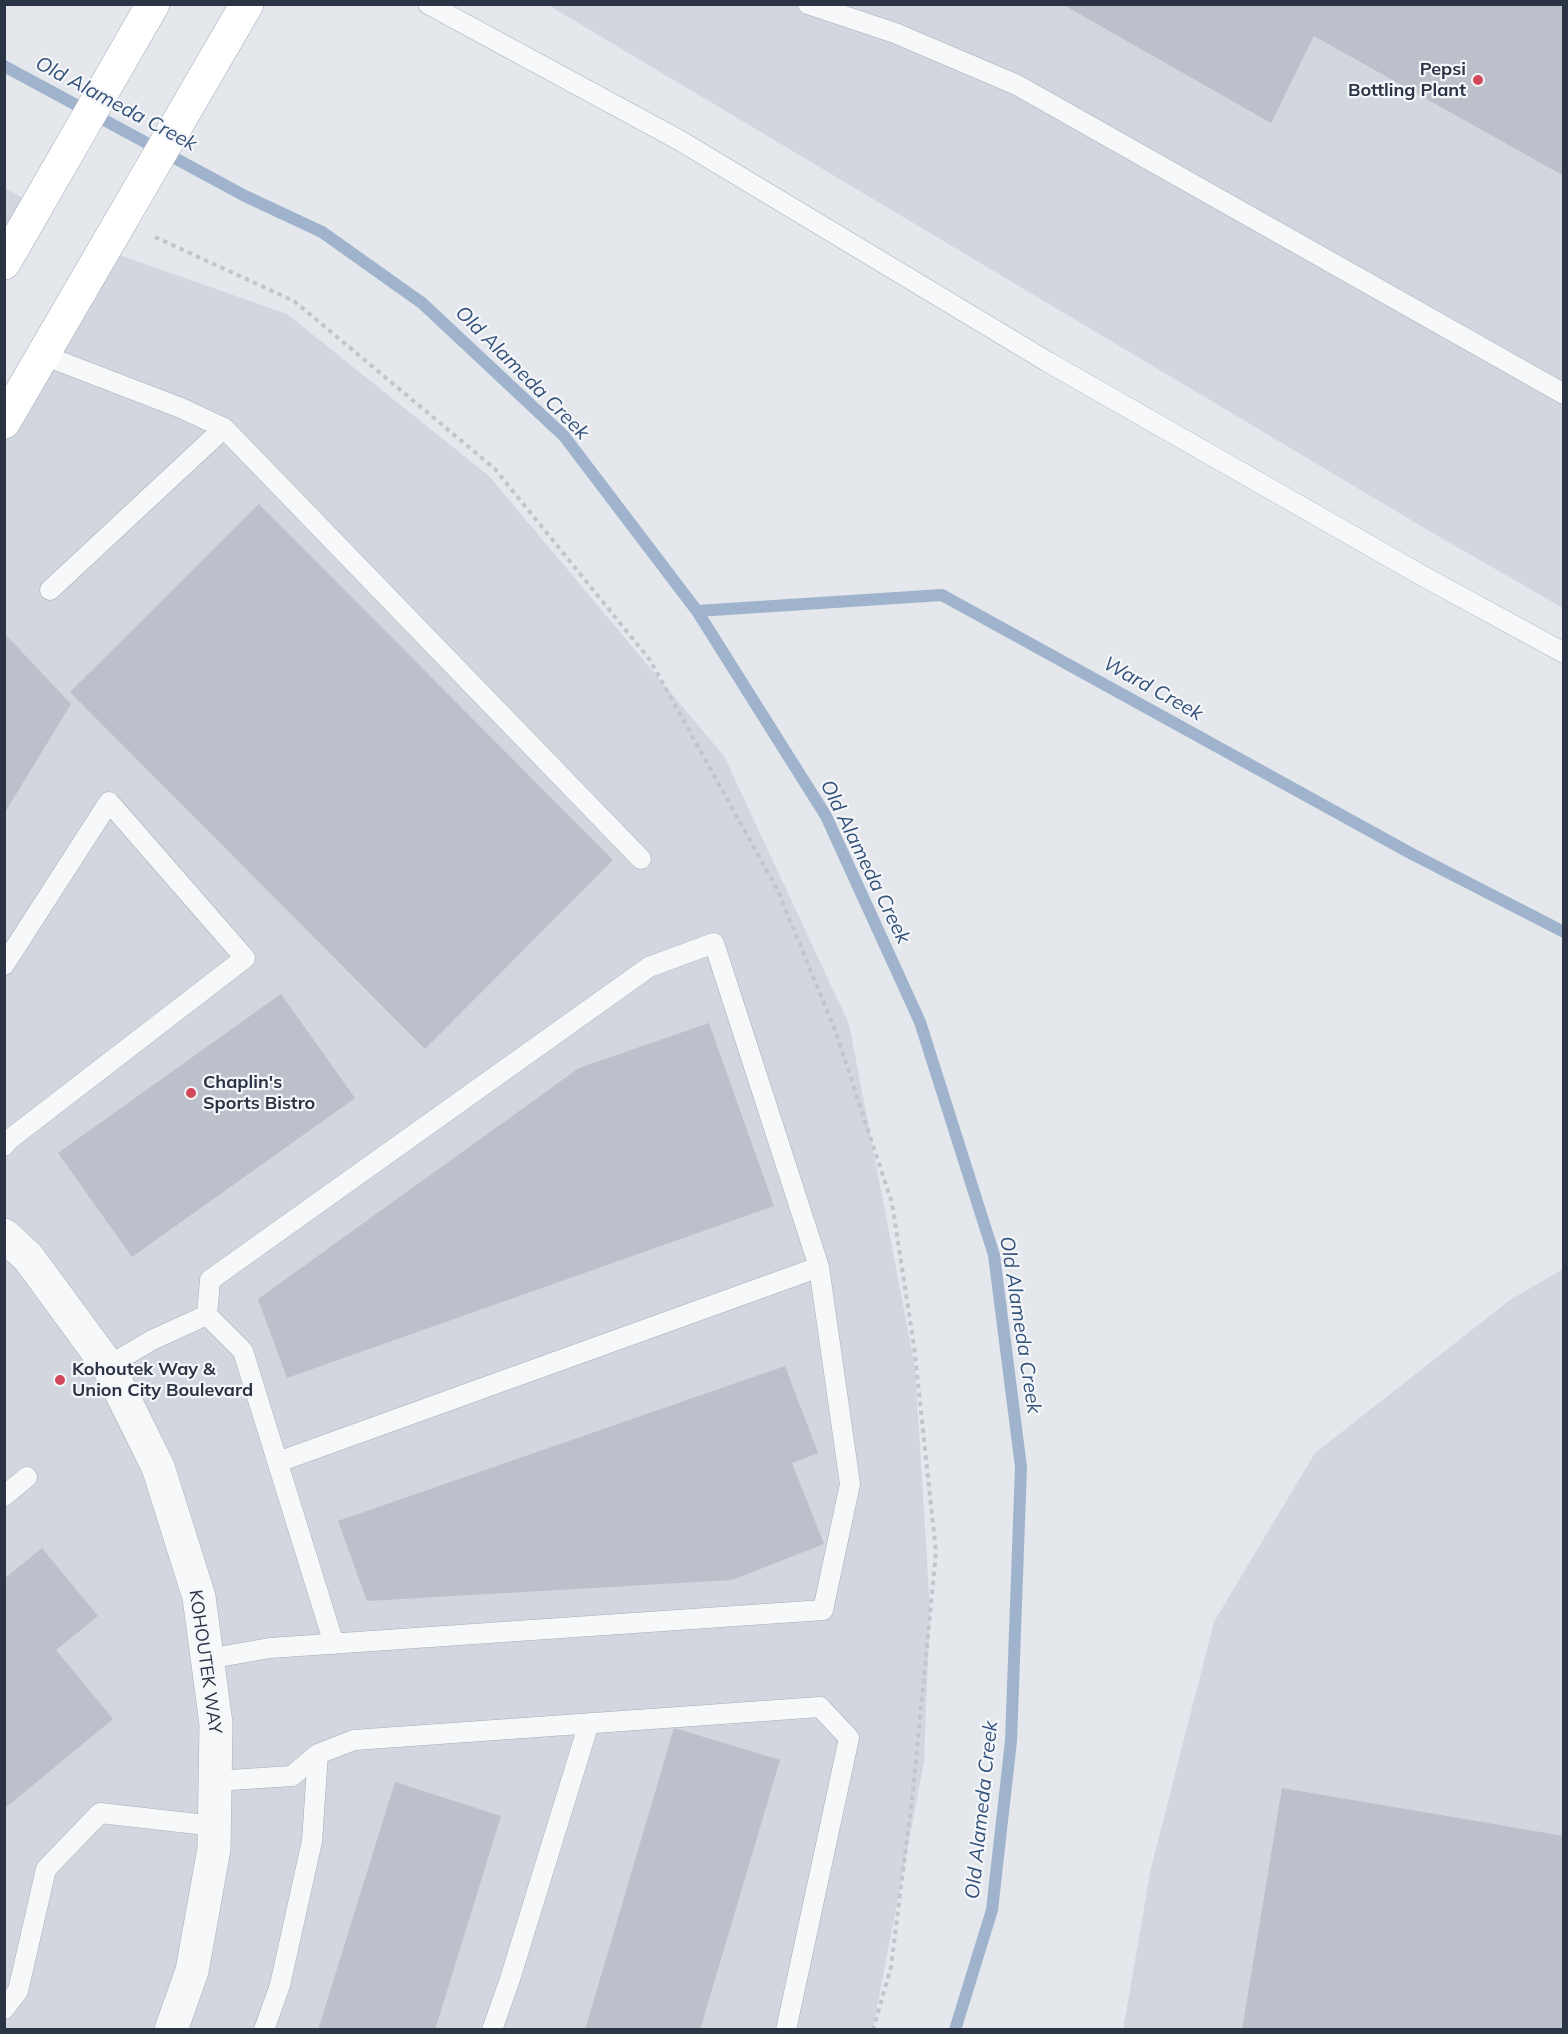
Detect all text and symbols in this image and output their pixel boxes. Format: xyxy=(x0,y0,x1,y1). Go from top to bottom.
water label: Old Alameda Creek xyxy=(31,51,201,157)
place label: Pepsi Bottling Plant xyxy=(1348,59,1466,101)
marker: Pepsi Bottling Plant xyxy=(1471,73,1485,87)
water label: Old Alameda Creek xyxy=(450,301,594,445)
water label: Ward Creek xyxy=(1099,652,1207,726)
water label: Old Alameda Creek xyxy=(815,776,915,948)
place label: Chaplin's Sports Bistro xyxy=(203,1072,315,1114)
marker: Chaplin's Sports Bistro xyxy=(184,1086,198,1100)
water label: Old Alameda Creek xyxy=(994,1235,1046,1415)
place label: Kohoutek Way & Union City Boulevard xyxy=(72,1359,253,1402)
marker: Kohoutek Way & Union City Boulevard xyxy=(53,1373,67,1387)
street label: KOHOUTEK WAY xyxy=(184,1589,226,1735)
water label: Old Alameda Creek xyxy=(961,1720,1003,1900)

